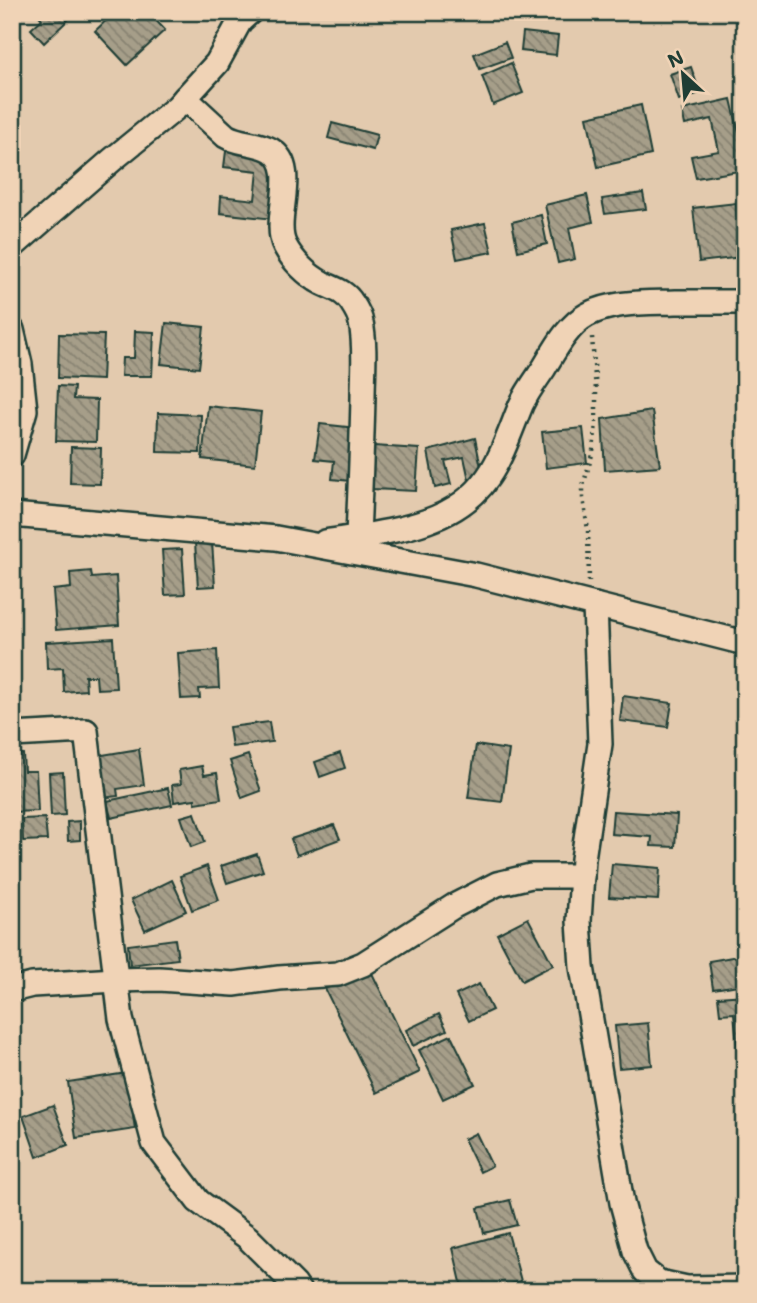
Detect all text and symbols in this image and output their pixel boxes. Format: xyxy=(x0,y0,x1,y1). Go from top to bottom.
north arrow xyxy=(648,38,718,108)
text: N xyxy=(664,45,688,74)

